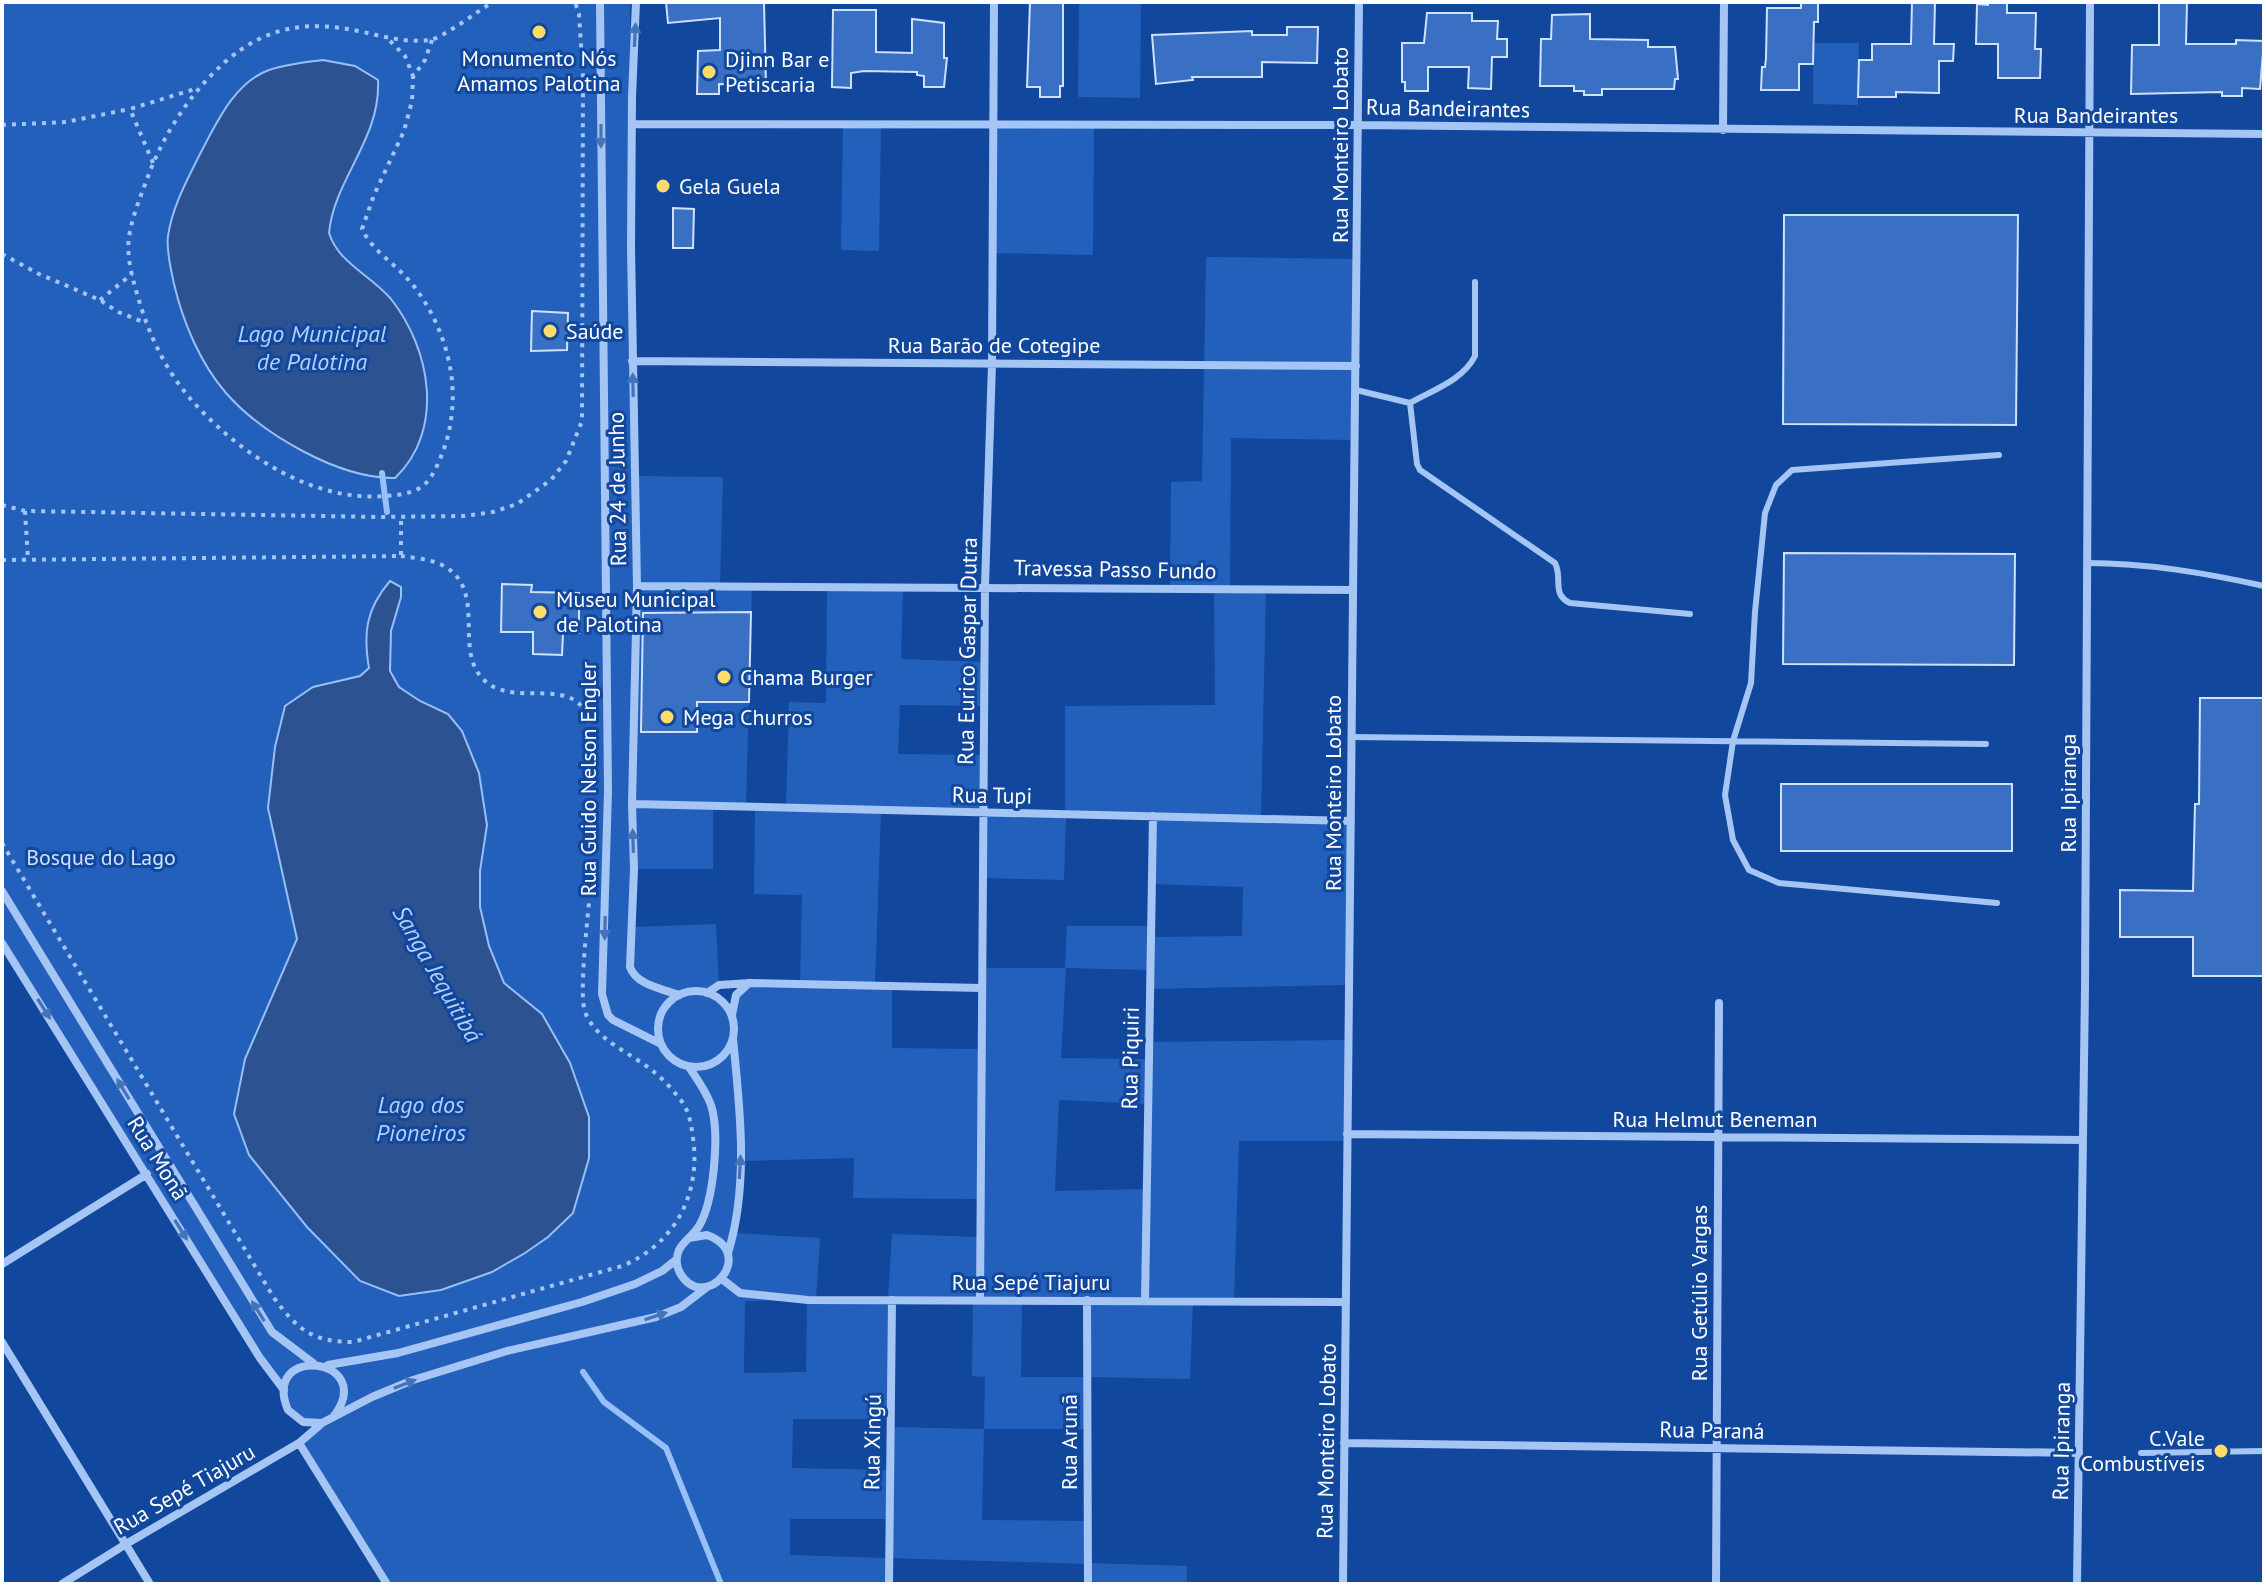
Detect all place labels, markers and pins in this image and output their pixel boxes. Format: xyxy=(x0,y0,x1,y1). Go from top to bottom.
marker: Monumento Nós Amamos Palotina xyxy=(530,23,548,41)
place label: Monumento Nós Amamos Palotina xyxy=(457,44,621,97)
place label: Djinn Bar e Petiscaria xyxy=(725,45,829,98)
marker: Djinn Bar e Petiscaria xyxy=(700,63,718,81)
place label: Gela Guela xyxy=(679,172,781,200)
marker: Gela Guela xyxy=(654,177,672,195)
place label: Saúde xyxy=(566,317,623,345)
marker: Saúde xyxy=(541,322,559,340)
place label: Museu Municipal de Palotina xyxy=(556,585,716,638)
marker: Museu Municipal de Palotina xyxy=(531,603,549,621)
place label: Chama Burger xyxy=(740,663,873,691)
marker: Chama Burger xyxy=(715,668,733,686)
place label: Mega Churros xyxy=(683,703,812,731)
marker: Mega Churros xyxy=(658,708,676,726)
place label: C.Vale Combustíveis xyxy=(2081,1424,2205,1477)
marker: C.Vale Combustíveis xyxy=(2212,1442,2230,1460)

